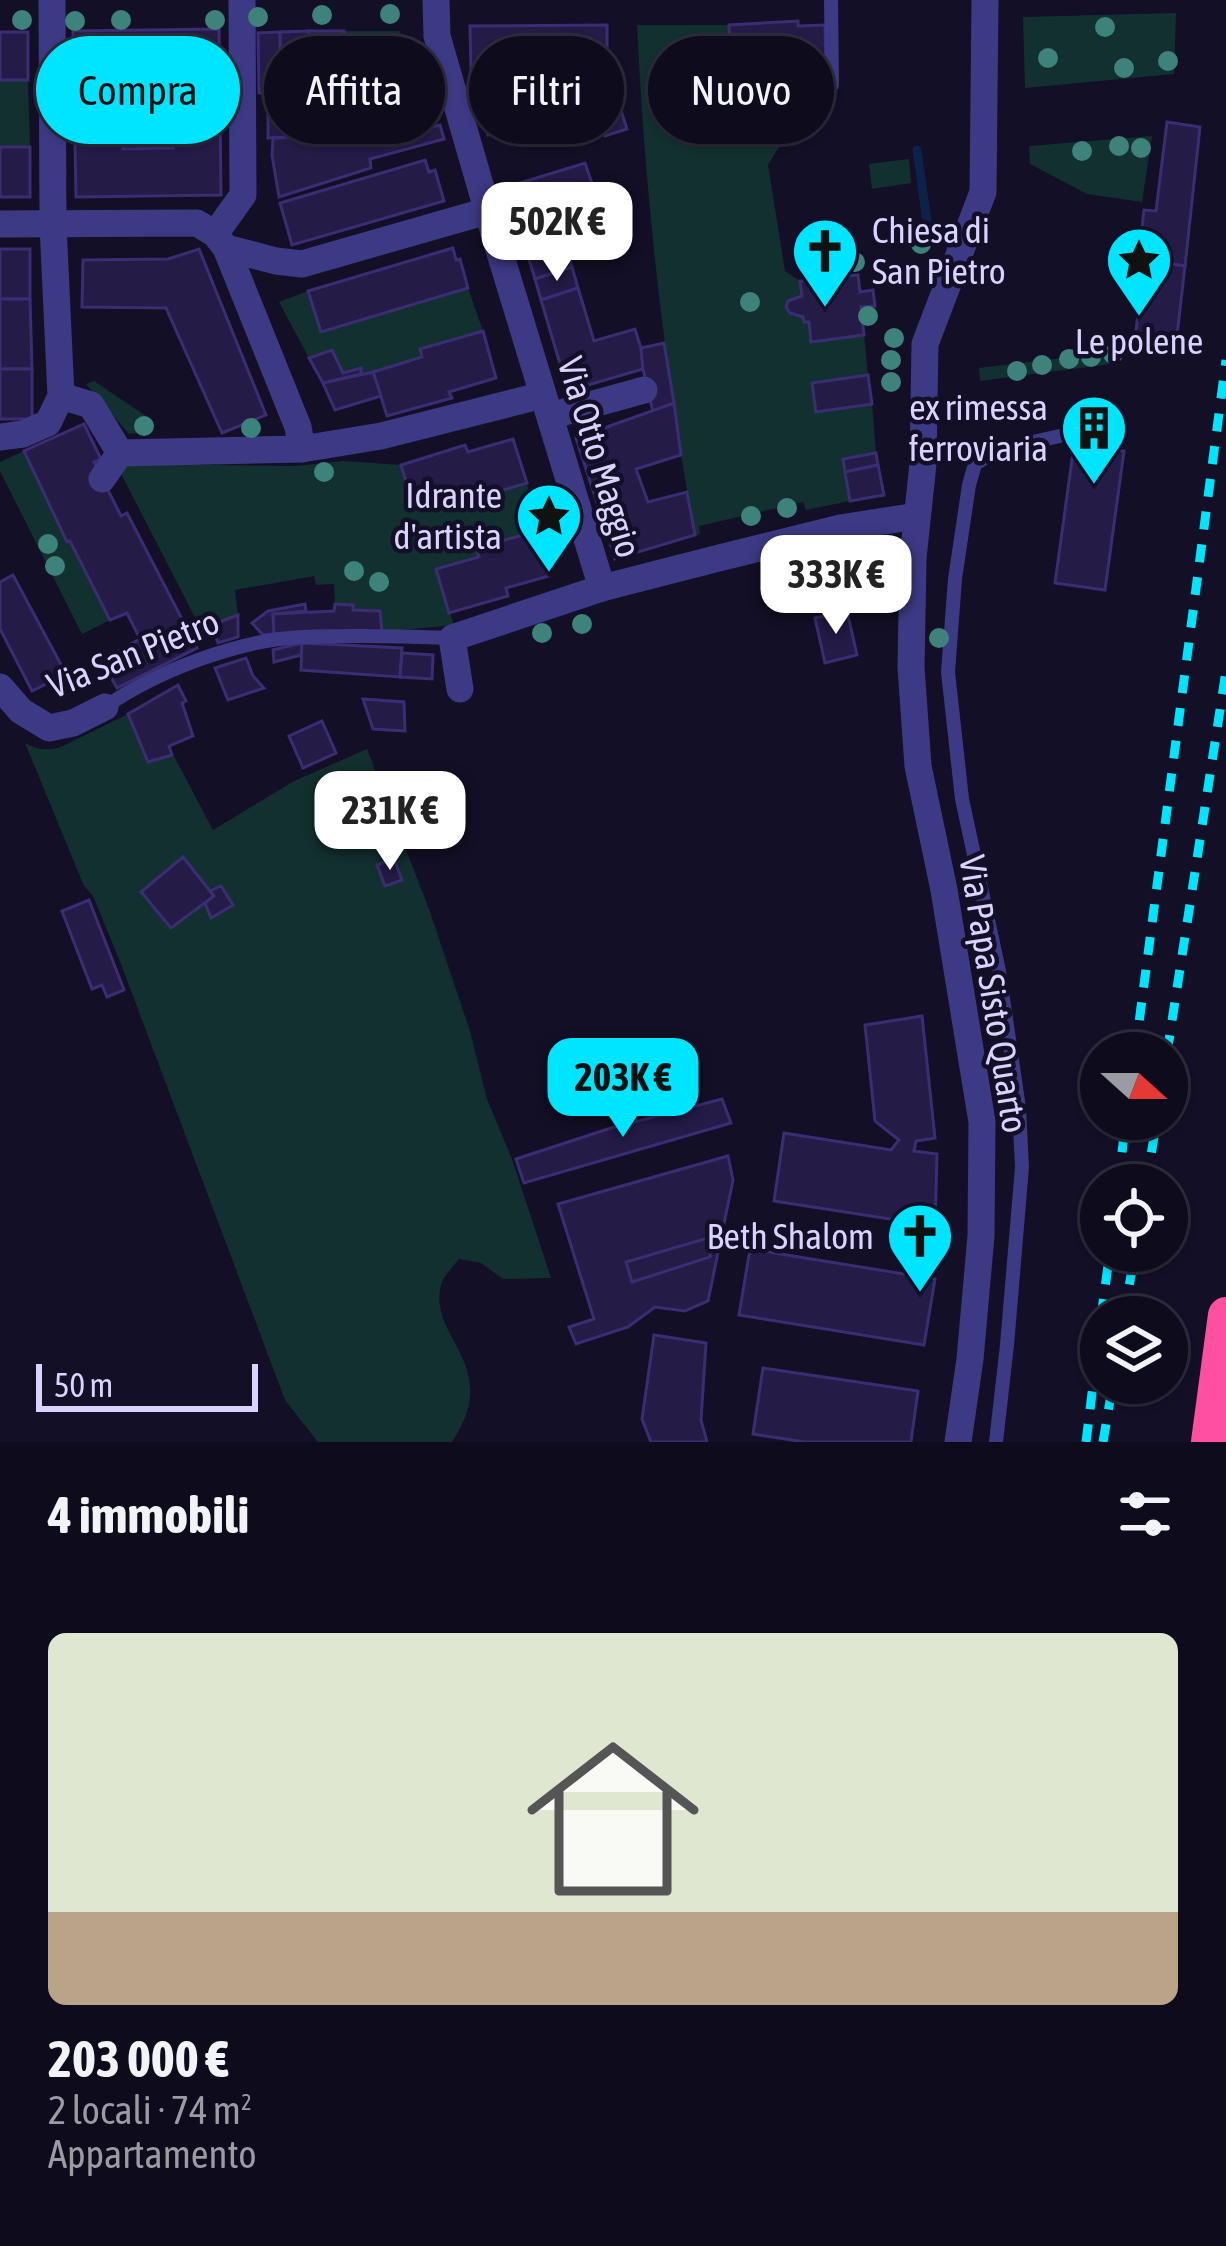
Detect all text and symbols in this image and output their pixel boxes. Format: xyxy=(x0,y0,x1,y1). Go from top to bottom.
chip: Compra xyxy=(36,36,240,144)
chip: Affitta xyxy=(264,36,445,144)
chip: Filtri xyxy=(469,36,624,144)
chip: Nuovo xyxy=(648,36,834,144)
pin: 502K € xyxy=(459,182,655,284)
text: 502K € xyxy=(509,199,606,243)
place label: Chiesa di San Pietro xyxy=(872,209,1006,292)
church icon: Chiesa di San Pietro xyxy=(790,216,860,310)
place icon: Le polene xyxy=(1104,225,1174,319)
place label: Le polene xyxy=(1075,320,1203,362)
street label: Via Otto Maggio xyxy=(550,352,650,562)
place label: ex rimessa ferroviaria xyxy=(908,386,1048,469)
building icon: ex rimessa ferroviaria xyxy=(1059,393,1129,487)
place label: Idrante d'artista xyxy=(394,474,502,557)
place icon: Idrante d'artista xyxy=(514,481,584,575)
pin: 333K € xyxy=(738,535,934,637)
text: 333K € xyxy=(788,552,885,596)
street label: Via San Pietro xyxy=(41,600,225,706)
pin: 231K € xyxy=(292,771,488,873)
text: 231K € xyxy=(342,788,439,832)
street label: Via Papa Sisto Quarto xyxy=(951,852,1037,1136)
north arrow xyxy=(1080,1032,1188,1140)
map controls xyxy=(1080,1032,1188,1404)
pin: 203K € xyxy=(525,1038,721,1140)
text: 203K € xyxy=(575,1055,672,1099)
button: locate xyxy=(1080,1164,1188,1272)
church icon: Beth Shalom xyxy=(885,1201,955,1295)
place label: Beth Shalom xyxy=(706,1215,874,1257)
button: layers xyxy=(1080,1296,1188,1404)
scale bar xyxy=(36,1358,258,1411)
text: 50 m xyxy=(54,1366,113,1404)
icon: filters xyxy=(1112,1481,1178,1547)
text: 4 immobili xyxy=(48,1485,249,1544)
icon: home xyxy=(505,1711,721,1927)
text: 203 000 € xyxy=(48,2029,229,2088)
text: 2 locali · 74 m² xyxy=(48,2088,252,2132)
text: Appartamento xyxy=(48,2132,257,2176)

